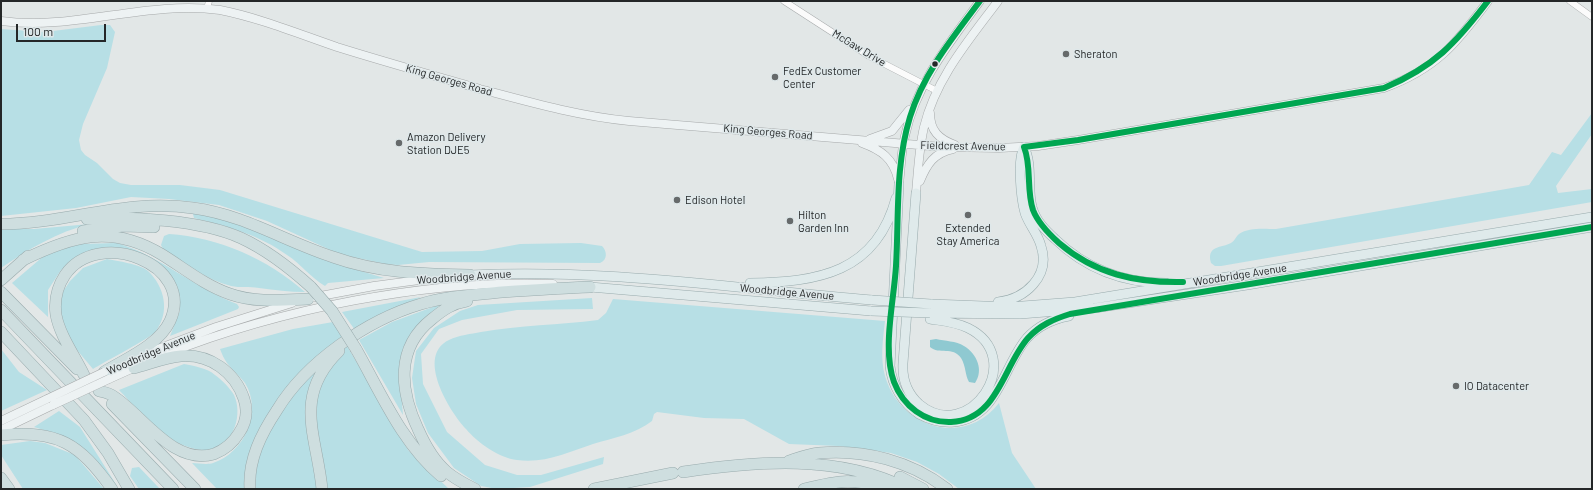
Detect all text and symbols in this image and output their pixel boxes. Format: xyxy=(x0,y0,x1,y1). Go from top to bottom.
scale bar xyxy=(18,16,108,42)
text: 100 m xyxy=(23,24,53,38)
street label: McGaw Drive xyxy=(830,27,888,69)
place label: Sheraton xyxy=(1074,47,1117,61)
marker: Sheraton xyxy=(1061,49,1071,59)
unlabelled marker xyxy=(930,59,940,69)
street label: King Georges Road xyxy=(404,61,494,99)
place label: FedEx Customer Center xyxy=(783,64,861,90)
marker: FedEx Customer Center xyxy=(770,72,780,82)
street label: King Georges Road xyxy=(723,122,813,142)
place label: Amazon Delivery Station DJE5 xyxy=(407,130,486,156)
marker: Amazon Delivery Station DJE5 xyxy=(394,138,404,148)
street label: Fieldcrest Avenue xyxy=(920,139,1006,153)
place label: Edison Hotel xyxy=(685,193,745,207)
marker: Edison Hotel xyxy=(672,195,682,205)
place label: Hilton Garden Inn xyxy=(798,208,849,234)
marker: Extended Stay America xyxy=(963,210,973,220)
marker: Hilton Garden Inn xyxy=(785,216,795,226)
place label: Extended Stay America xyxy=(937,221,999,247)
street label: Woodbridge Avenue xyxy=(1192,261,1288,289)
street label: Woodbridge Avenue xyxy=(416,267,512,287)
street label: Woodbridge Avenue xyxy=(739,281,835,303)
street label: Woodbridge Avenue xyxy=(105,328,197,378)
place label: IO Datacenter xyxy=(1464,379,1529,393)
marker: IO Datacenter xyxy=(1451,381,1461,391)

